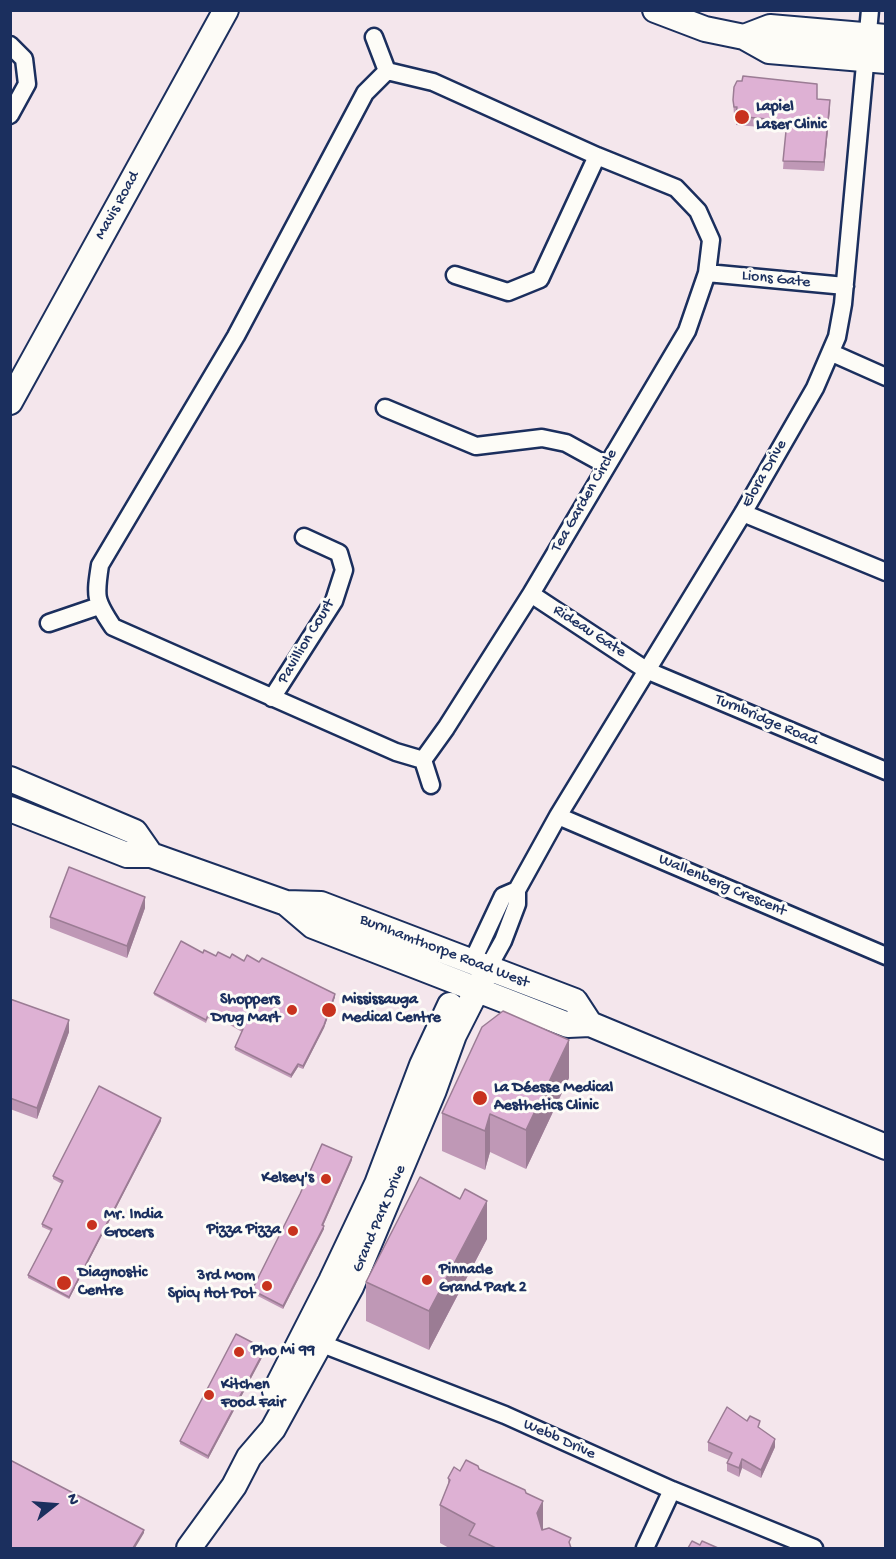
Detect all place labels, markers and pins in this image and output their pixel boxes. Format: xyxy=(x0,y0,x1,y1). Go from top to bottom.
place label: Lapiel Laser Clinic xyxy=(756,98,827,136)
marker: Lapiel Laser Clinic xyxy=(733,108,751,126)
place label: Shoppers Drug Mart xyxy=(211,991,280,1029)
place label: Mississauga Medical Centre xyxy=(342,991,441,1029)
marker: Mississauga Medical Centre xyxy=(320,1001,338,1019)
marker: Shoppers Drug Mart xyxy=(285,1003,299,1017)
place label: La Déesse Medical Aesthetics Clinic xyxy=(494,1079,613,1117)
marker: La Déesse Medical Aesthetics Clinic xyxy=(471,1089,489,1107)
place label: Kelsey's xyxy=(261,1169,314,1189)
marker: Kelsey's xyxy=(319,1172,333,1186)
place label: Mr. India Grocers xyxy=(104,1206,163,1244)
marker: Mr. India Grocers xyxy=(85,1218,99,1232)
place label: Pizza Pizza xyxy=(207,1221,281,1241)
marker: Pizza Pizza xyxy=(286,1224,300,1238)
place label: Pinnacle Grand Park 2 xyxy=(439,1261,527,1299)
place label: Diagnostic Centre xyxy=(78,1264,147,1302)
place label: 3rd Mom Spicy Hot Pot xyxy=(168,1267,255,1305)
marker: Pinnacle Grand Park 2 xyxy=(420,1273,434,1287)
marker: Diagnostic Centre xyxy=(55,1274,73,1292)
marker: 3rd Mom Spicy Hot Pot xyxy=(260,1279,274,1293)
place label: Pho Mi 99 xyxy=(251,1342,315,1362)
marker: Pho Mi 99 xyxy=(232,1345,246,1359)
place label: Kitchen Food Fair xyxy=(221,1376,285,1414)
marker: Kitchen Food Fair xyxy=(202,1388,216,1402)

